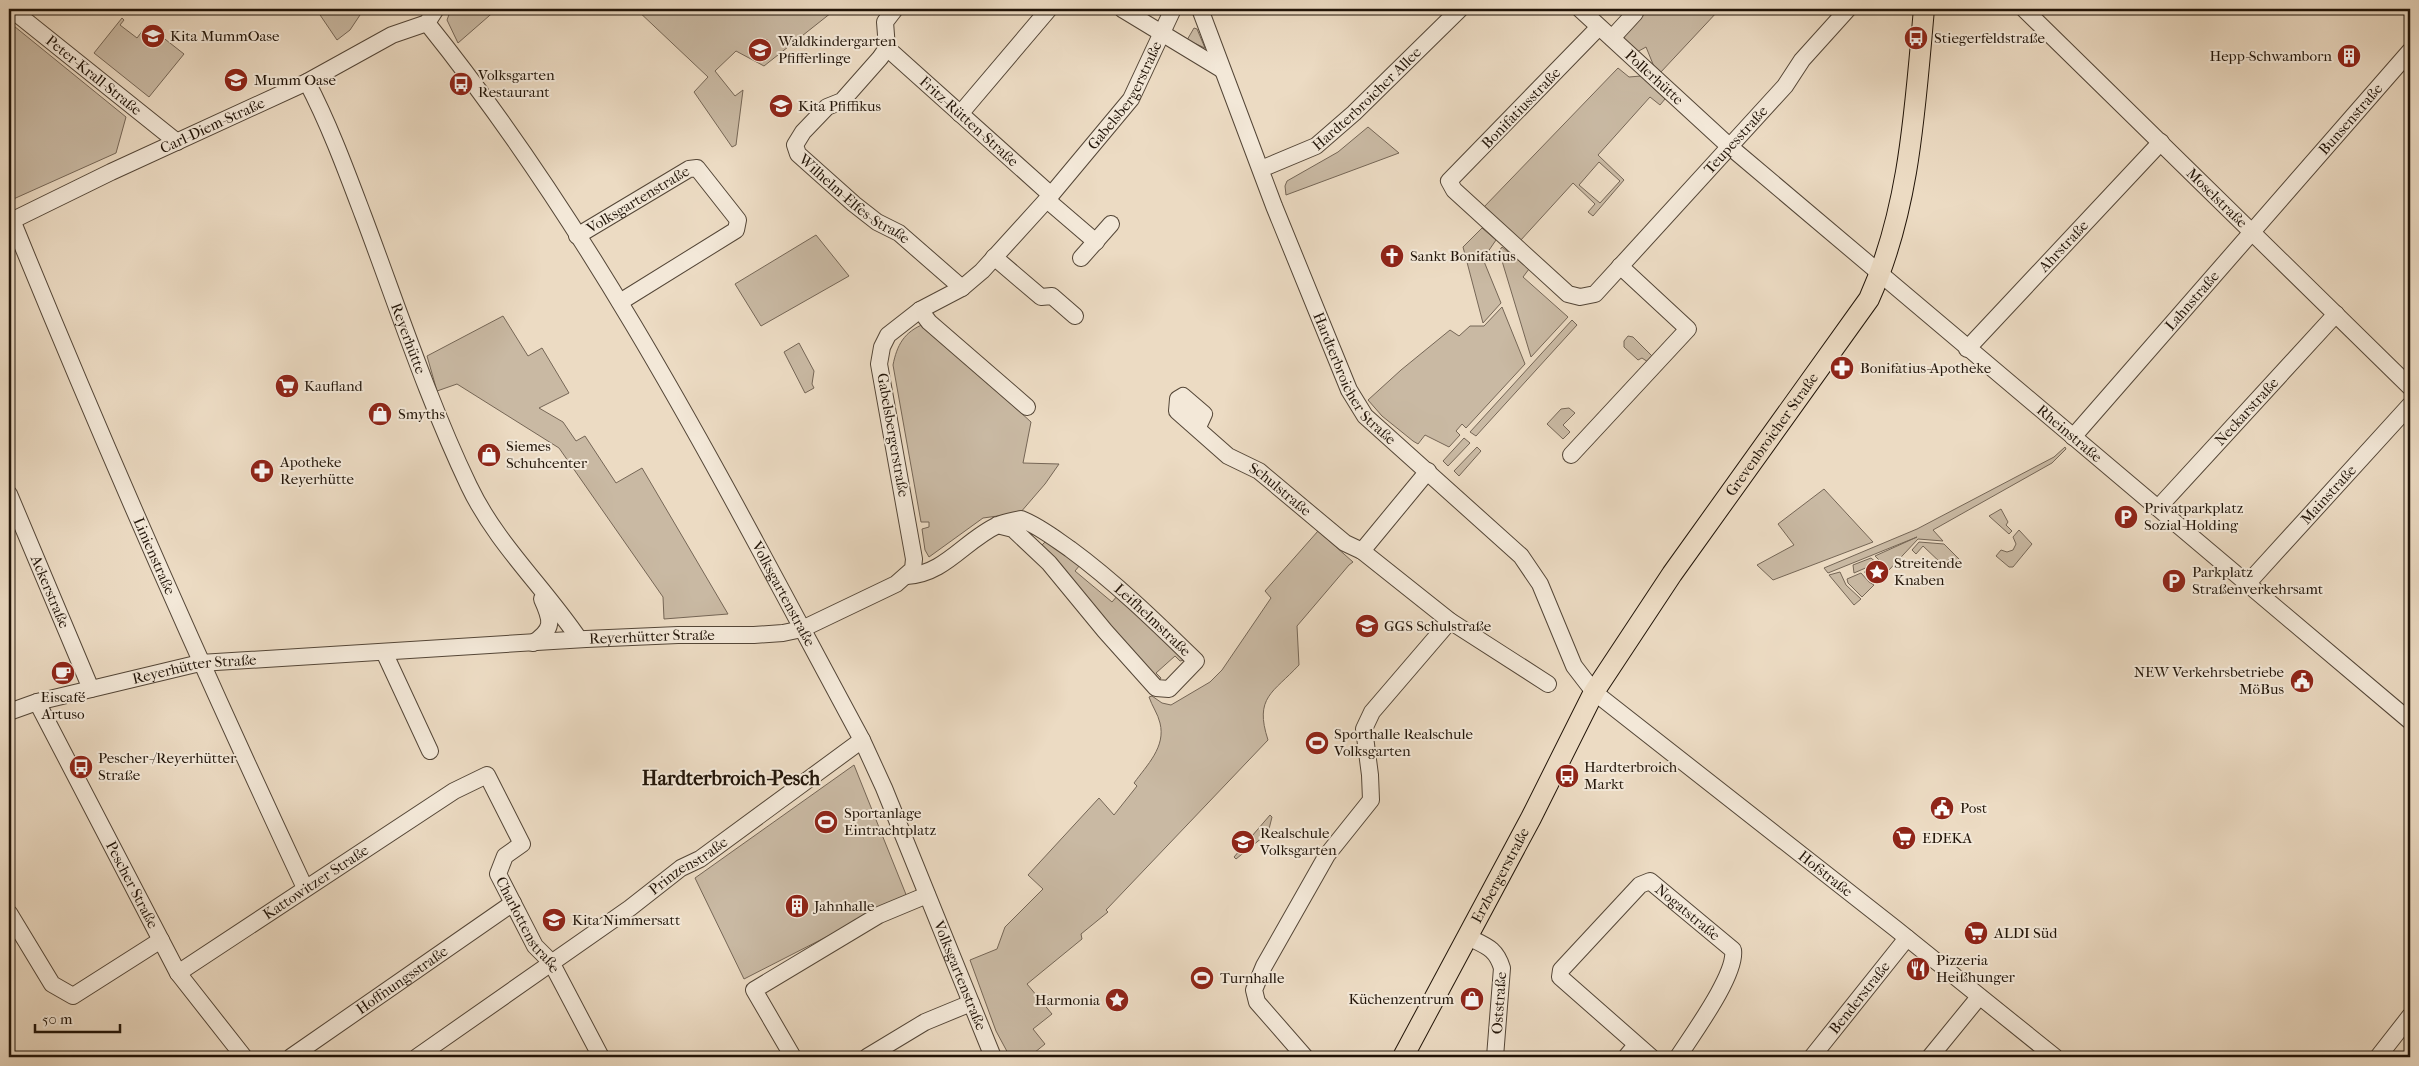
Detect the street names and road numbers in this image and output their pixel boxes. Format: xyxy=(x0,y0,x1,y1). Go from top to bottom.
street label: Peter-Krall-Straße xyxy=(42,31,146,119)
street label: Gabelsbergerstraße xyxy=(1084,38,1166,153)
street label: Hardterbroicher Allee xyxy=(1308,43,1425,154)
street label: Pollerhütte xyxy=(1621,46,1688,109)
street label: Bonifatiusstraße xyxy=(1478,63,1565,152)
street label: Fritz-Rütten-Straße xyxy=(916,72,1022,171)
street label: Bunsenstraße xyxy=(2315,79,2387,158)
street label: Carl-Diem-Straße xyxy=(157,94,268,157)
street label: Teupesstraße xyxy=(1700,102,1772,178)
street label: Wilhelm-Elfes-Straße xyxy=(794,149,914,248)
street label: Volksgartenstraße xyxy=(582,162,693,238)
street label: Moselstraße xyxy=(2183,164,2252,232)
street label: Ahrstraße xyxy=(2034,216,2092,277)
street label: Lahnstraße xyxy=(2161,267,2223,334)
street label: Reyerhütte xyxy=(387,301,430,377)
street label: Hardterbroicher Straße xyxy=(1309,309,1400,449)
street label: Grevenbroicher Straße xyxy=(1722,369,1822,500)
street label: Gabelsbergerstraße xyxy=(873,372,913,499)
street label: Neckarstraße xyxy=(2211,373,2283,449)
street label: Rheinstraße xyxy=(2033,401,2106,466)
street label: Schulstraße xyxy=(1246,459,1315,520)
street label: Mainstraße xyxy=(2297,461,2360,528)
street label: Linienstraße xyxy=(130,515,179,598)
street label: Volksgartenstraße xyxy=(748,537,819,650)
street label: Ackerstraße xyxy=(26,552,74,631)
street label: Leifhelmstraße xyxy=(1111,580,1195,660)
street label: Reyerhütter Straße xyxy=(589,626,715,648)
street label: Reyerhütter Straße xyxy=(131,650,258,688)
street label: Erzbergerstraße xyxy=(1467,824,1533,926)
street label: Prinzenstraße xyxy=(645,833,731,899)
street label: Pescher Straße xyxy=(102,838,162,932)
street label: Kattowitzer Straße xyxy=(260,841,372,923)
street label: Hofstraße xyxy=(1795,847,1857,901)
street label: Charlottenstraße xyxy=(492,874,564,976)
street label: Nogatstraße xyxy=(1652,880,1724,945)
street label: Volksgartenstraße xyxy=(929,917,990,1033)
street label: Hoffnungsstraße xyxy=(353,942,452,1018)
street label: Benderstraße xyxy=(1825,957,1894,1037)
street label: Oststraße xyxy=(1488,971,1510,1035)

